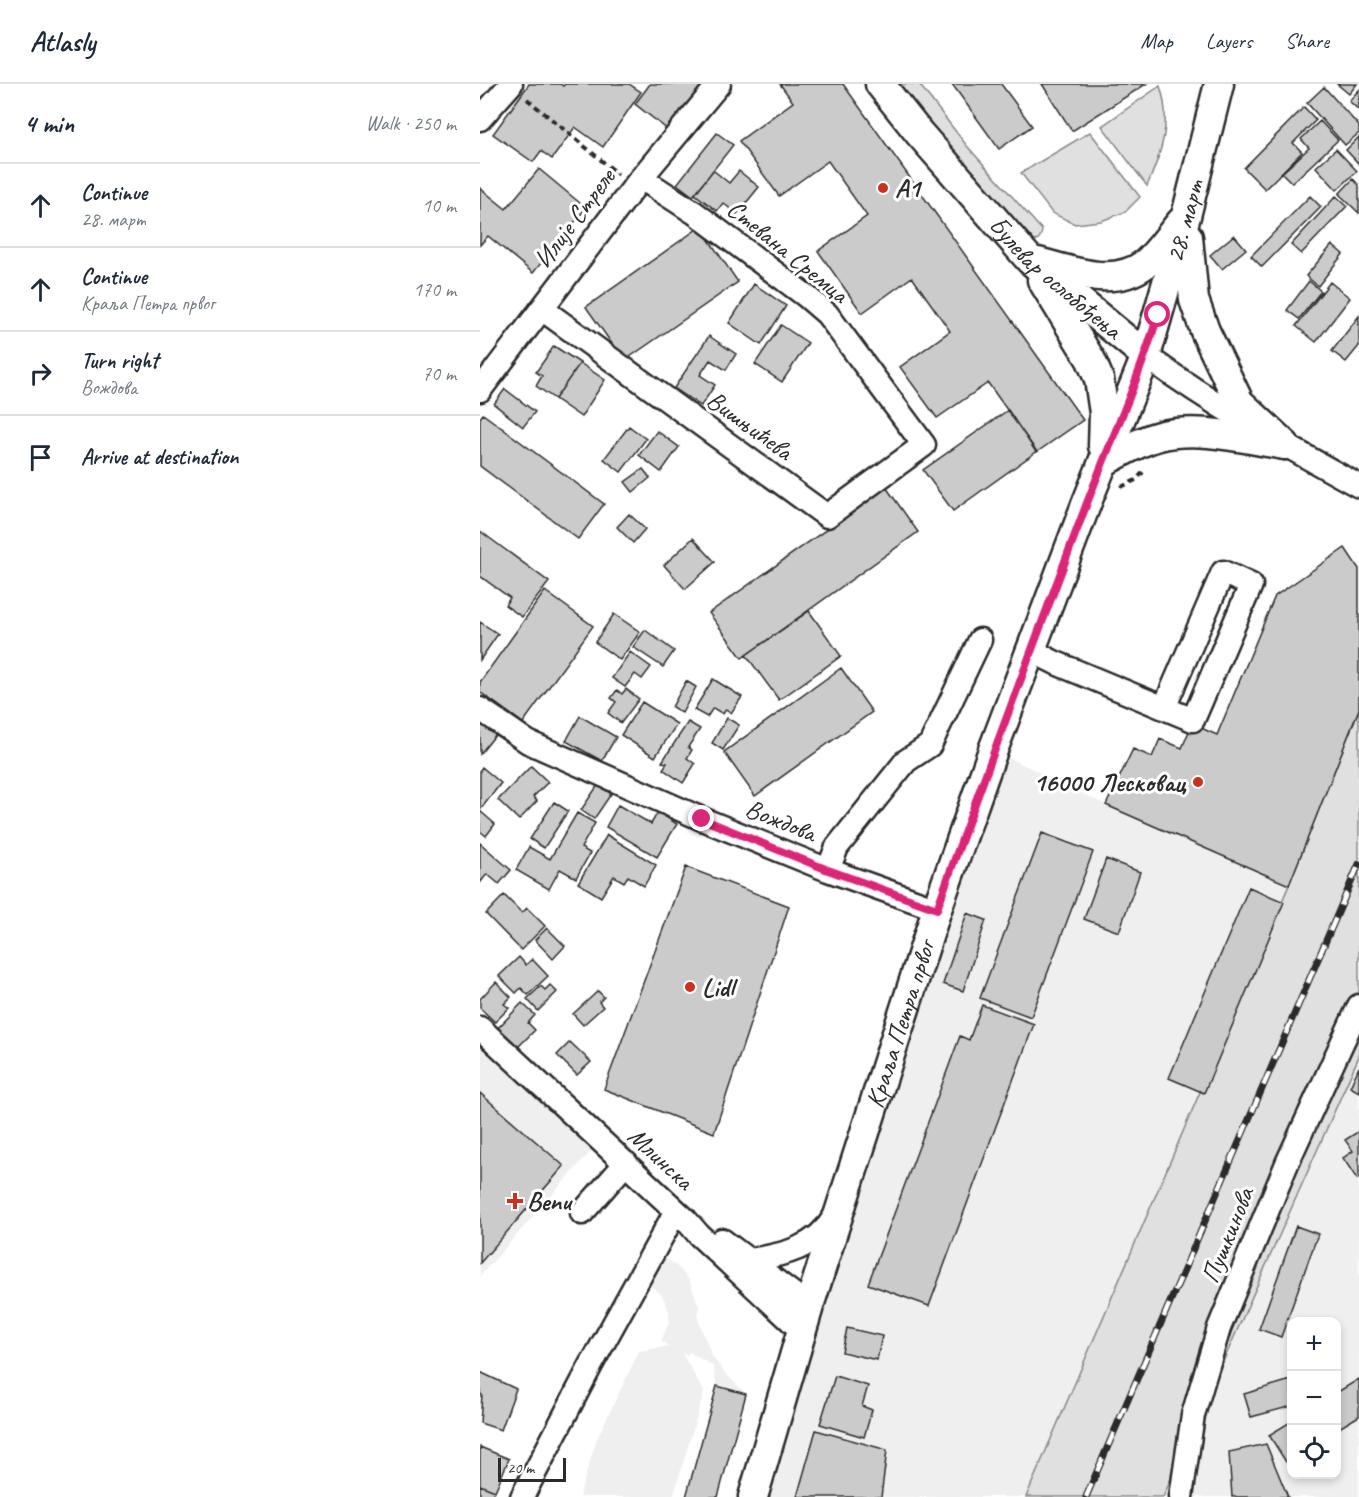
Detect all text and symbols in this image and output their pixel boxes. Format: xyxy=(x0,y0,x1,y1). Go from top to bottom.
text: Atlasly xyxy=(30,24,95,59)
text: Map xyxy=(1140,28,1173,54)
text: Layers xyxy=(1206,28,1252,54)
text: Share xyxy=(1285,28,1329,54)
text: 4 min xyxy=(24,107,74,140)
text: Walk · 250 m xyxy=(366,111,456,136)
street label: Илије Стреле xyxy=(526,161,623,275)
place label: A1 xyxy=(895,172,923,205)
street label: 28. март xyxy=(1158,175,1212,266)
text: Continue xyxy=(81,179,147,207)
marker: A1 xyxy=(876,181,890,195)
icon: ahead xyxy=(24,189,57,222)
street label: Стевана Сремца xyxy=(720,192,856,311)
text: 10 m xyxy=(422,193,456,218)
text: 28. март xyxy=(81,207,146,232)
street label: Булевар ослобођења xyxy=(982,209,1130,347)
text: Continue xyxy=(81,263,147,291)
icon: ahead xyxy=(24,273,57,306)
text: 170 m xyxy=(413,277,456,302)
text: Краља Петра првог xyxy=(81,291,214,316)
route start xyxy=(1144,301,1170,327)
text: Turn right xyxy=(81,347,158,375)
icon: right xyxy=(24,357,57,390)
text: 70 m xyxy=(422,361,456,386)
text: Вождова xyxy=(81,375,137,400)
street label: Вишњићева xyxy=(700,383,800,468)
icon: arrive xyxy=(24,441,57,474)
text: Arrive at destination xyxy=(81,443,238,471)
place label: 16000 Лесковац xyxy=(1033,766,1187,799)
marker: 16000 Лесковац xyxy=(1191,775,1205,789)
street label: Вождова xyxy=(741,791,823,850)
route end xyxy=(688,805,714,831)
street label: Краља Петра првог xyxy=(858,934,944,1112)
place label: Lidl xyxy=(702,971,738,1004)
marker: Lidl xyxy=(683,980,697,994)
street label: Млинска xyxy=(621,1120,701,1198)
street label: Пушкинова xyxy=(1193,1181,1262,1288)
place label: Benu xyxy=(527,1185,573,1218)
marker: Benu xyxy=(508,1194,522,1208)
map controls xyxy=(1287,1317,1341,1479)
button: + xyxy=(1287,1317,1341,1371)
button: − xyxy=(1287,1371,1341,1425)
button: locate xyxy=(1287,1425,1341,1479)
scale bar xyxy=(498,1455,566,1482)
text: 20 m xyxy=(507,1458,534,1478)

